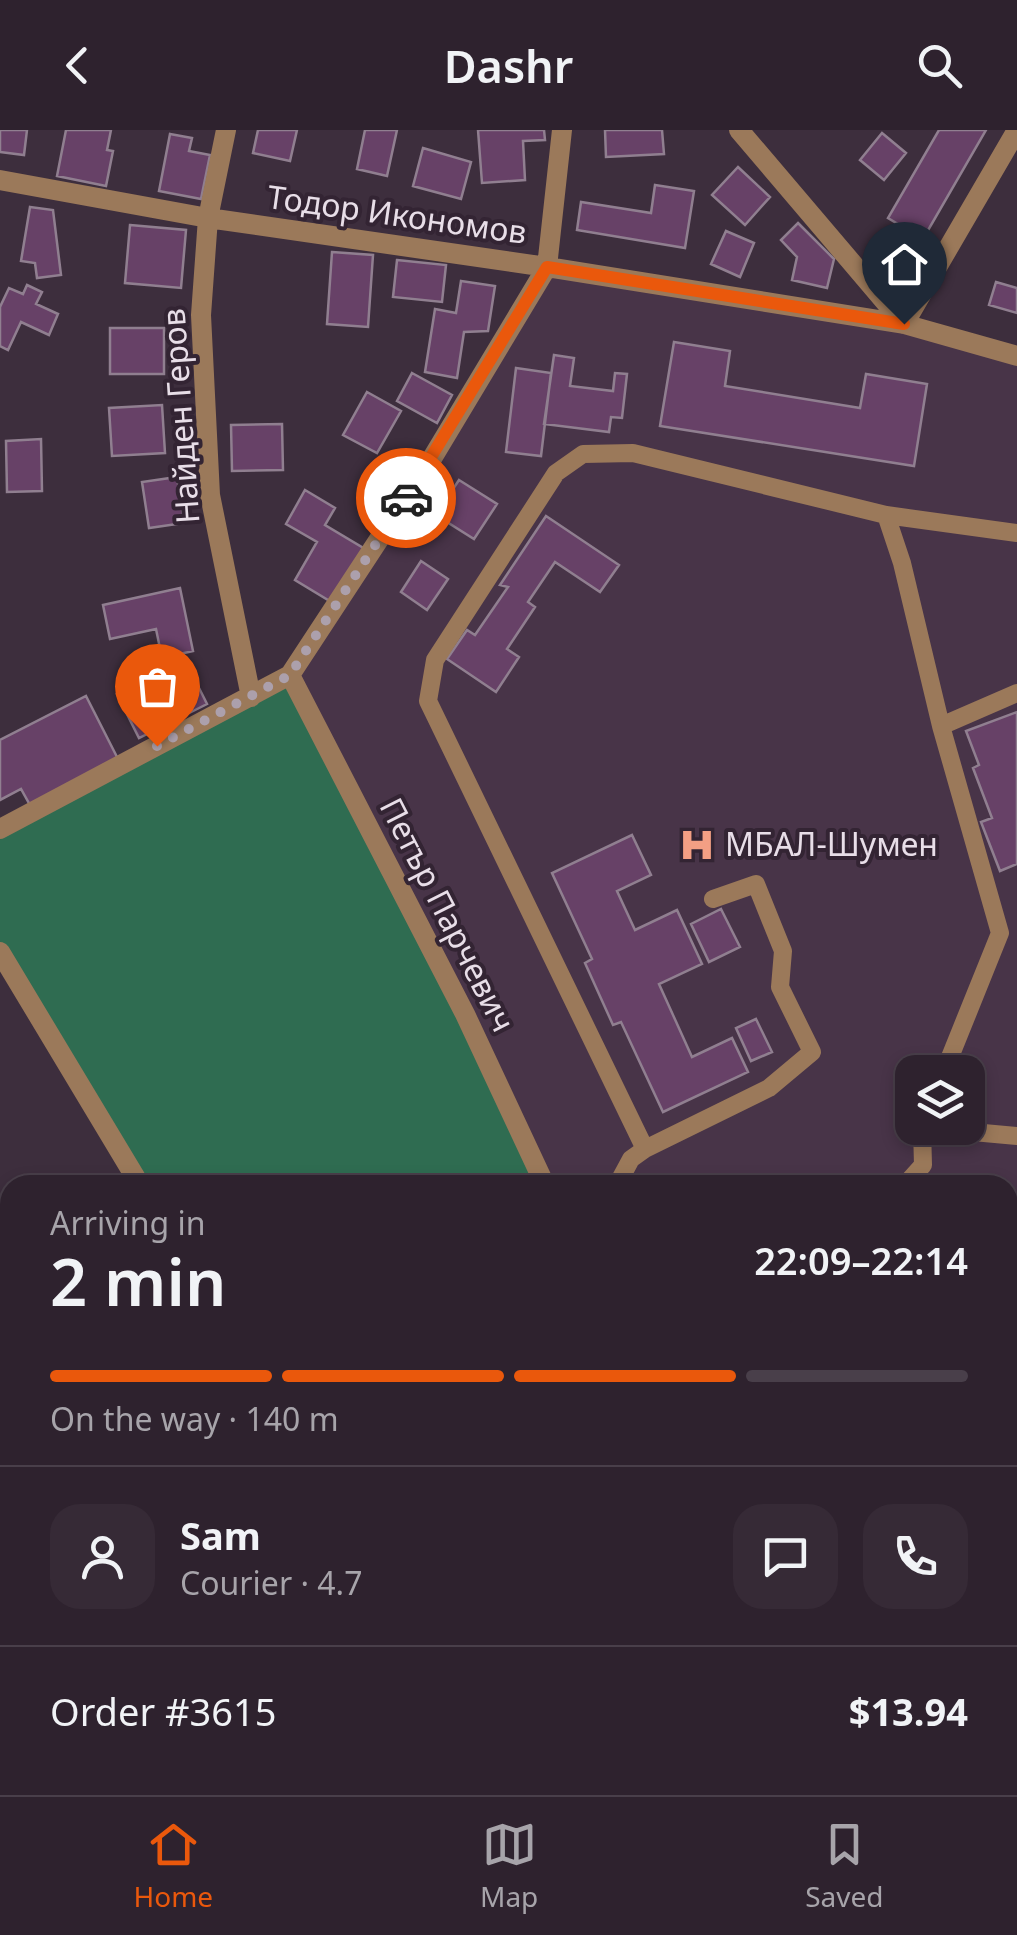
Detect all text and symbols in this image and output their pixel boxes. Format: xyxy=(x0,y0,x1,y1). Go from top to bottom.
text: Dashr xyxy=(444,35,573,96)
icon: back xyxy=(50,38,105,93)
icon: search xyxy=(912,38,967,93)
street label: Тодор Икономов xyxy=(265,174,530,253)
pin xyxy=(862,222,947,325)
icon: home xyxy=(877,237,932,292)
street label: Найден Геров xyxy=(151,307,208,525)
courier xyxy=(356,448,456,548)
icon: car xyxy=(379,471,434,526)
pin xyxy=(115,644,200,747)
icon: bag xyxy=(130,659,185,714)
street label: Петър Парчевич xyxy=(371,790,526,1039)
place label: МБАЛ-Шумен xyxy=(725,822,938,865)
hospital icon: МБАЛ-Шумен xyxy=(678,826,716,864)
map controls xyxy=(895,1055,985,1145)
button: layers xyxy=(895,1055,985,1145)
text: Arriving in xyxy=(50,1201,205,1244)
text: 22:09–22:14 xyxy=(754,1234,968,1286)
text: 2 min xyxy=(50,1237,226,1325)
text: On the way · 140 m xyxy=(50,1397,339,1440)
button: person xyxy=(50,1504,155,1609)
button: chat xyxy=(733,1504,838,1609)
button: phone xyxy=(863,1504,968,1609)
text: Sam xyxy=(180,1509,261,1561)
text: Courier · 4.7 xyxy=(180,1561,363,1604)
text: Order #3615 xyxy=(50,1685,276,1737)
text: $13.94 xyxy=(849,1685,968,1737)
tab: Home xyxy=(133,1817,213,1915)
tab: Map xyxy=(480,1817,538,1915)
tab: Saved xyxy=(805,1817,884,1915)

